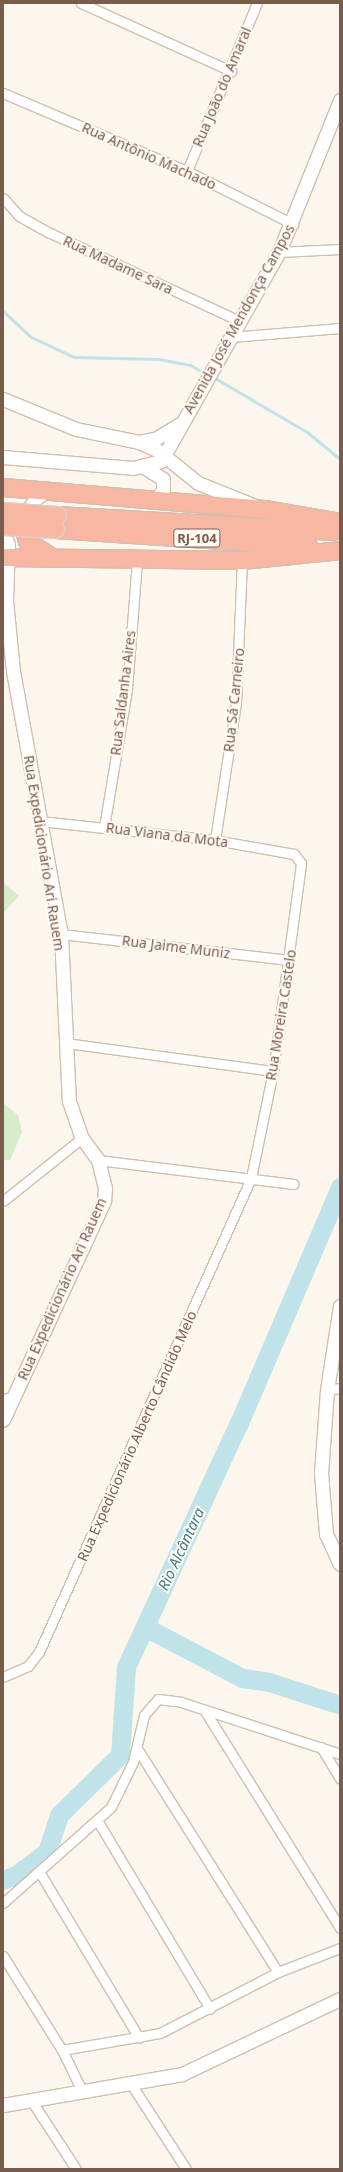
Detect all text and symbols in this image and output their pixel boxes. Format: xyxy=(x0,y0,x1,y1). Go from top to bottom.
street label: Rua João do Amaral xyxy=(189,24,255,150)
street label: Rua Antônio Machado xyxy=(79,119,219,193)
street label: Avenida José Mendonça Campos xyxy=(180,222,298,416)
street label: Rua Madame Sara xyxy=(60,232,176,298)
road number: RJ-104 xyxy=(173,527,221,549)
street label: Rua Saldanha Aires xyxy=(107,629,139,757)
street label: Rua Sá Carneiro xyxy=(220,647,248,753)
street label: Rua Expedicionário Ari Rauem xyxy=(20,754,68,952)
street label: Rua Viana da Mota xyxy=(105,819,229,851)
street label: Rua Jaime Muniz xyxy=(121,932,231,962)
street label: Rua Moreira Castelo xyxy=(262,948,300,1082)
street label: Rua Expedicionário Ari Rauem xyxy=(14,1195,110,1383)
street label: Rua Expedicionário Alberto Cândido Melo xyxy=(74,1308,200,1564)
water label: Rio Alcântara xyxy=(154,1505,208,1593)

